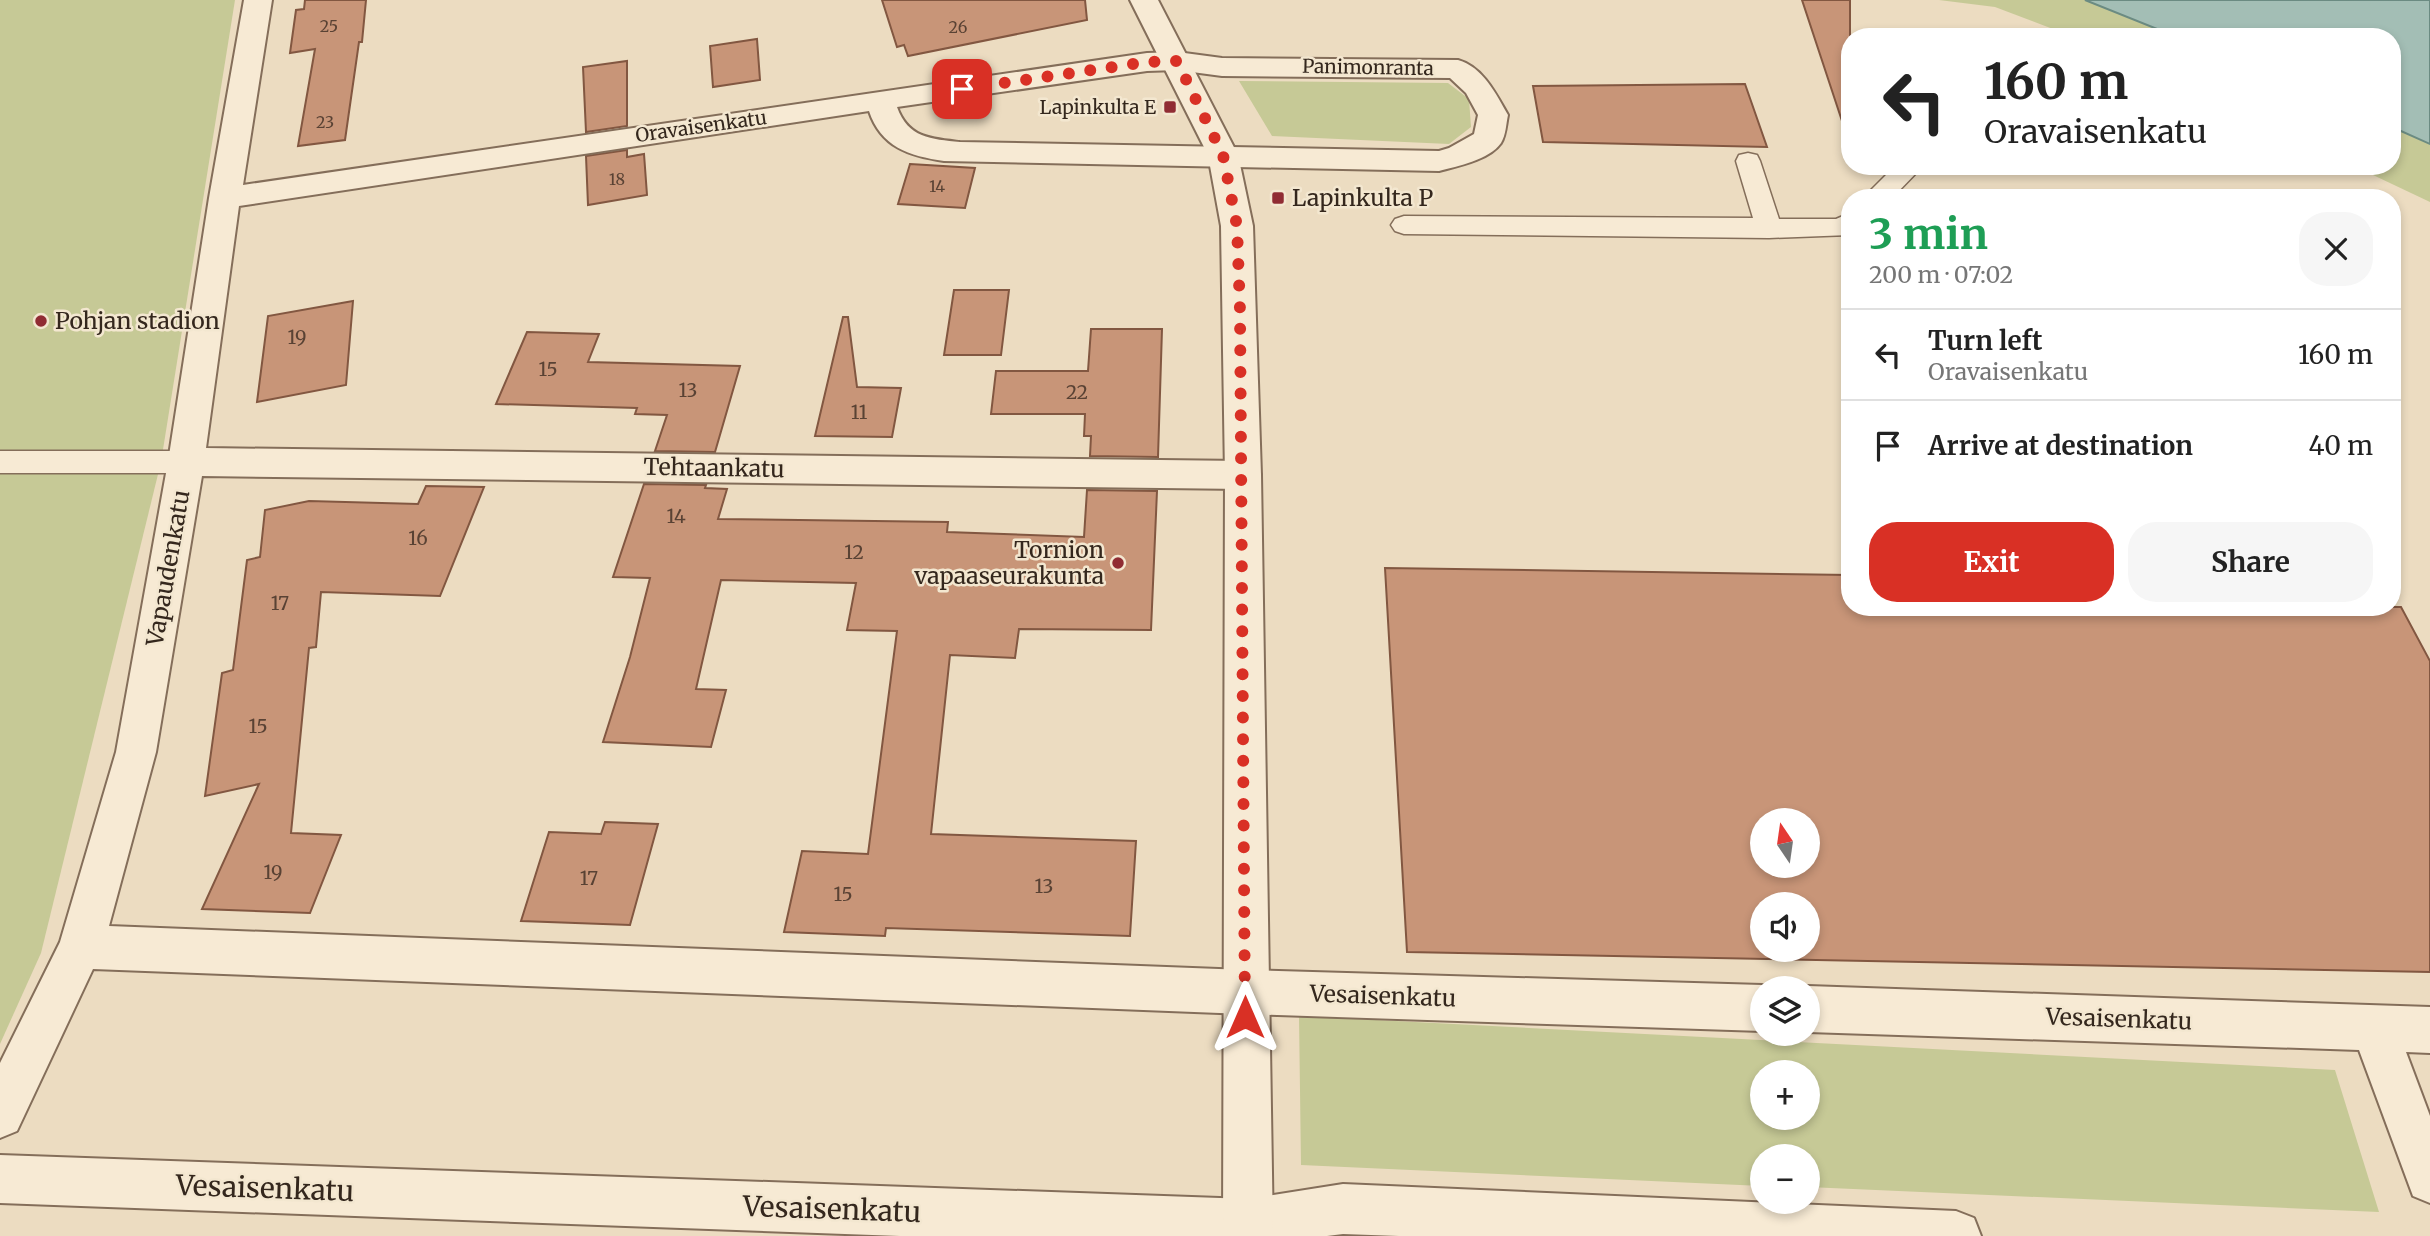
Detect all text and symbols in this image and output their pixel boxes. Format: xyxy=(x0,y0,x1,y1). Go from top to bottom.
house number: 25 xyxy=(320,16,338,36)
house number: 26 xyxy=(949,17,968,37)
text: 160 m xyxy=(1984,51,2128,112)
street label: Panimonranta xyxy=(1302,54,1434,80)
icon: left xyxy=(1869,56,1960,147)
pin xyxy=(932,59,992,119)
icon: arrive xyxy=(943,70,981,108)
place label: Lapinkulta E xyxy=(1040,95,1156,119)
marker: Lapinkulta E xyxy=(1162,99,1178,115)
street label: Oravaisenkatu xyxy=(634,105,768,147)
house number: 23 xyxy=(316,112,334,132)
text: Oravaisenkatu xyxy=(1984,112,2207,152)
house number: 18 xyxy=(609,169,625,189)
house number: 14 xyxy=(929,176,945,196)
place label: Lapinkulta P xyxy=(1292,183,1433,212)
marker: Lapinkulta P xyxy=(1270,190,1286,206)
text: 3 min xyxy=(1869,208,1988,260)
button: close xyxy=(2299,212,2373,286)
text: 200 m · 07:02 xyxy=(1869,260,2013,289)
place label: Pohjan stadion xyxy=(55,306,220,335)
marker: Pohjan stadion xyxy=(33,313,49,329)
text: Turn left xyxy=(1928,324,2042,357)
house number: 19 xyxy=(287,325,307,349)
icon: left xyxy=(1869,336,1907,374)
text: 160 m xyxy=(2298,338,2373,371)
house number: 15 xyxy=(538,357,558,381)
text: Oravaisenkatu xyxy=(1928,357,2088,386)
house number: 13 xyxy=(679,378,697,402)
house number: 22 xyxy=(1066,380,1088,404)
house number: 11 xyxy=(851,400,868,424)
icon: arrive xyxy=(1869,427,1907,465)
text: Arrive at destination xyxy=(1928,429,2193,462)
text: 40 m xyxy=(2309,429,2373,462)
street label: Tehtaankatu xyxy=(643,452,785,483)
street label: Vapaudenkatu xyxy=(139,487,196,649)
house number: 14 xyxy=(666,504,686,528)
button: Exit xyxy=(1869,522,2114,602)
button: Share xyxy=(2128,522,2373,602)
house number: 16 xyxy=(408,526,428,550)
place label: Tornion vapaaseurakunta xyxy=(913,535,1104,590)
house number: 12 xyxy=(844,540,864,564)
marker: Tornion vapaaseurakunta xyxy=(1110,555,1126,571)
house number: 17 xyxy=(271,591,289,615)
house number: 15 xyxy=(248,714,268,738)
north arrow xyxy=(1750,808,1820,878)
map controls xyxy=(1750,808,1820,1214)
house number: 19 xyxy=(263,860,283,884)
house number: 17 xyxy=(580,866,598,890)
house number: 13 xyxy=(1035,874,1053,898)
house number: 15 xyxy=(833,882,853,906)
button: sound xyxy=(1750,892,1820,962)
button: layers xyxy=(1750,976,1820,1046)
street label: Vesaisenkatu xyxy=(1308,978,1457,1013)
position arrow xyxy=(1208,980,1282,1054)
street label: Vesaisenkatu xyxy=(2044,1001,2193,1036)
button: + xyxy=(1750,1060,1820,1130)
button: − xyxy=(1750,1144,1820,1214)
street label: Vesaisenkatu xyxy=(174,1167,355,1209)
street label: Vesaisenkatu xyxy=(741,1188,922,1230)

